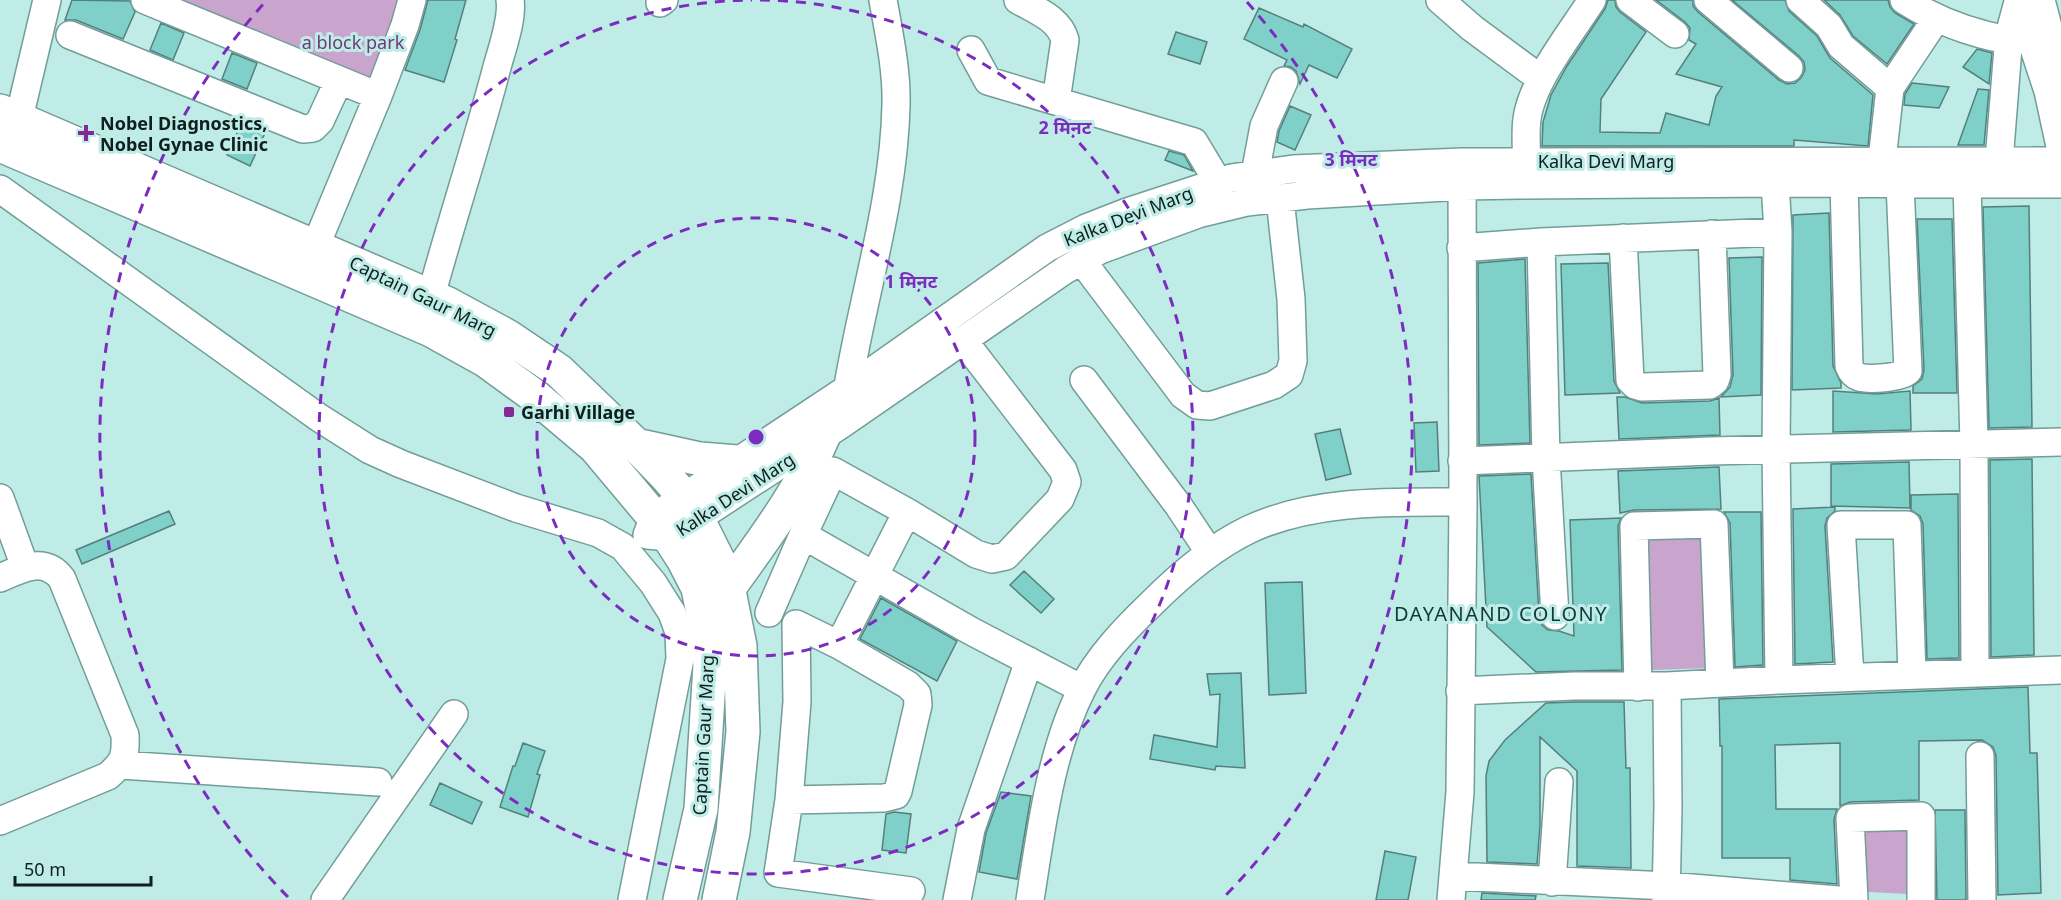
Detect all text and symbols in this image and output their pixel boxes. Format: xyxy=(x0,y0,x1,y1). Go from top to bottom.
park label: a block park xyxy=(302,30,405,54)
place label: Nobel Diagnostics, Nobel Gynae Clinic xyxy=(100,111,268,156)
text: 2 मिनट xyxy=(1039,115,1092,139)
marker: Nobel Diagnostics, Nobel Gynae Clinic xyxy=(77,124,95,142)
text: 3 मिनट xyxy=(1325,147,1378,171)
street label: Kalka Devi Marg xyxy=(1538,149,1674,173)
street label: Kalka Devi Marg xyxy=(1060,180,1196,252)
street label: Captain Gaur Marg xyxy=(345,250,501,342)
text: 1 मिनट xyxy=(885,269,938,293)
place label: Garhi Village xyxy=(521,400,635,424)
marker: Garhi Village xyxy=(502,405,516,419)
centre of rings xyxy=(746,427,766,447)
street label: Kalka Devi Marg xyxy=(671,447,799,541)
district label: DAYANAND COLONY xyxy=(1394,600,1608,627)
street label: Captain Gaur Marg xyxy=(687,654,719,816)
scale bar xyxy=(15,849,152,887)
text: 50 m xyxy=(24,857,66,881)

